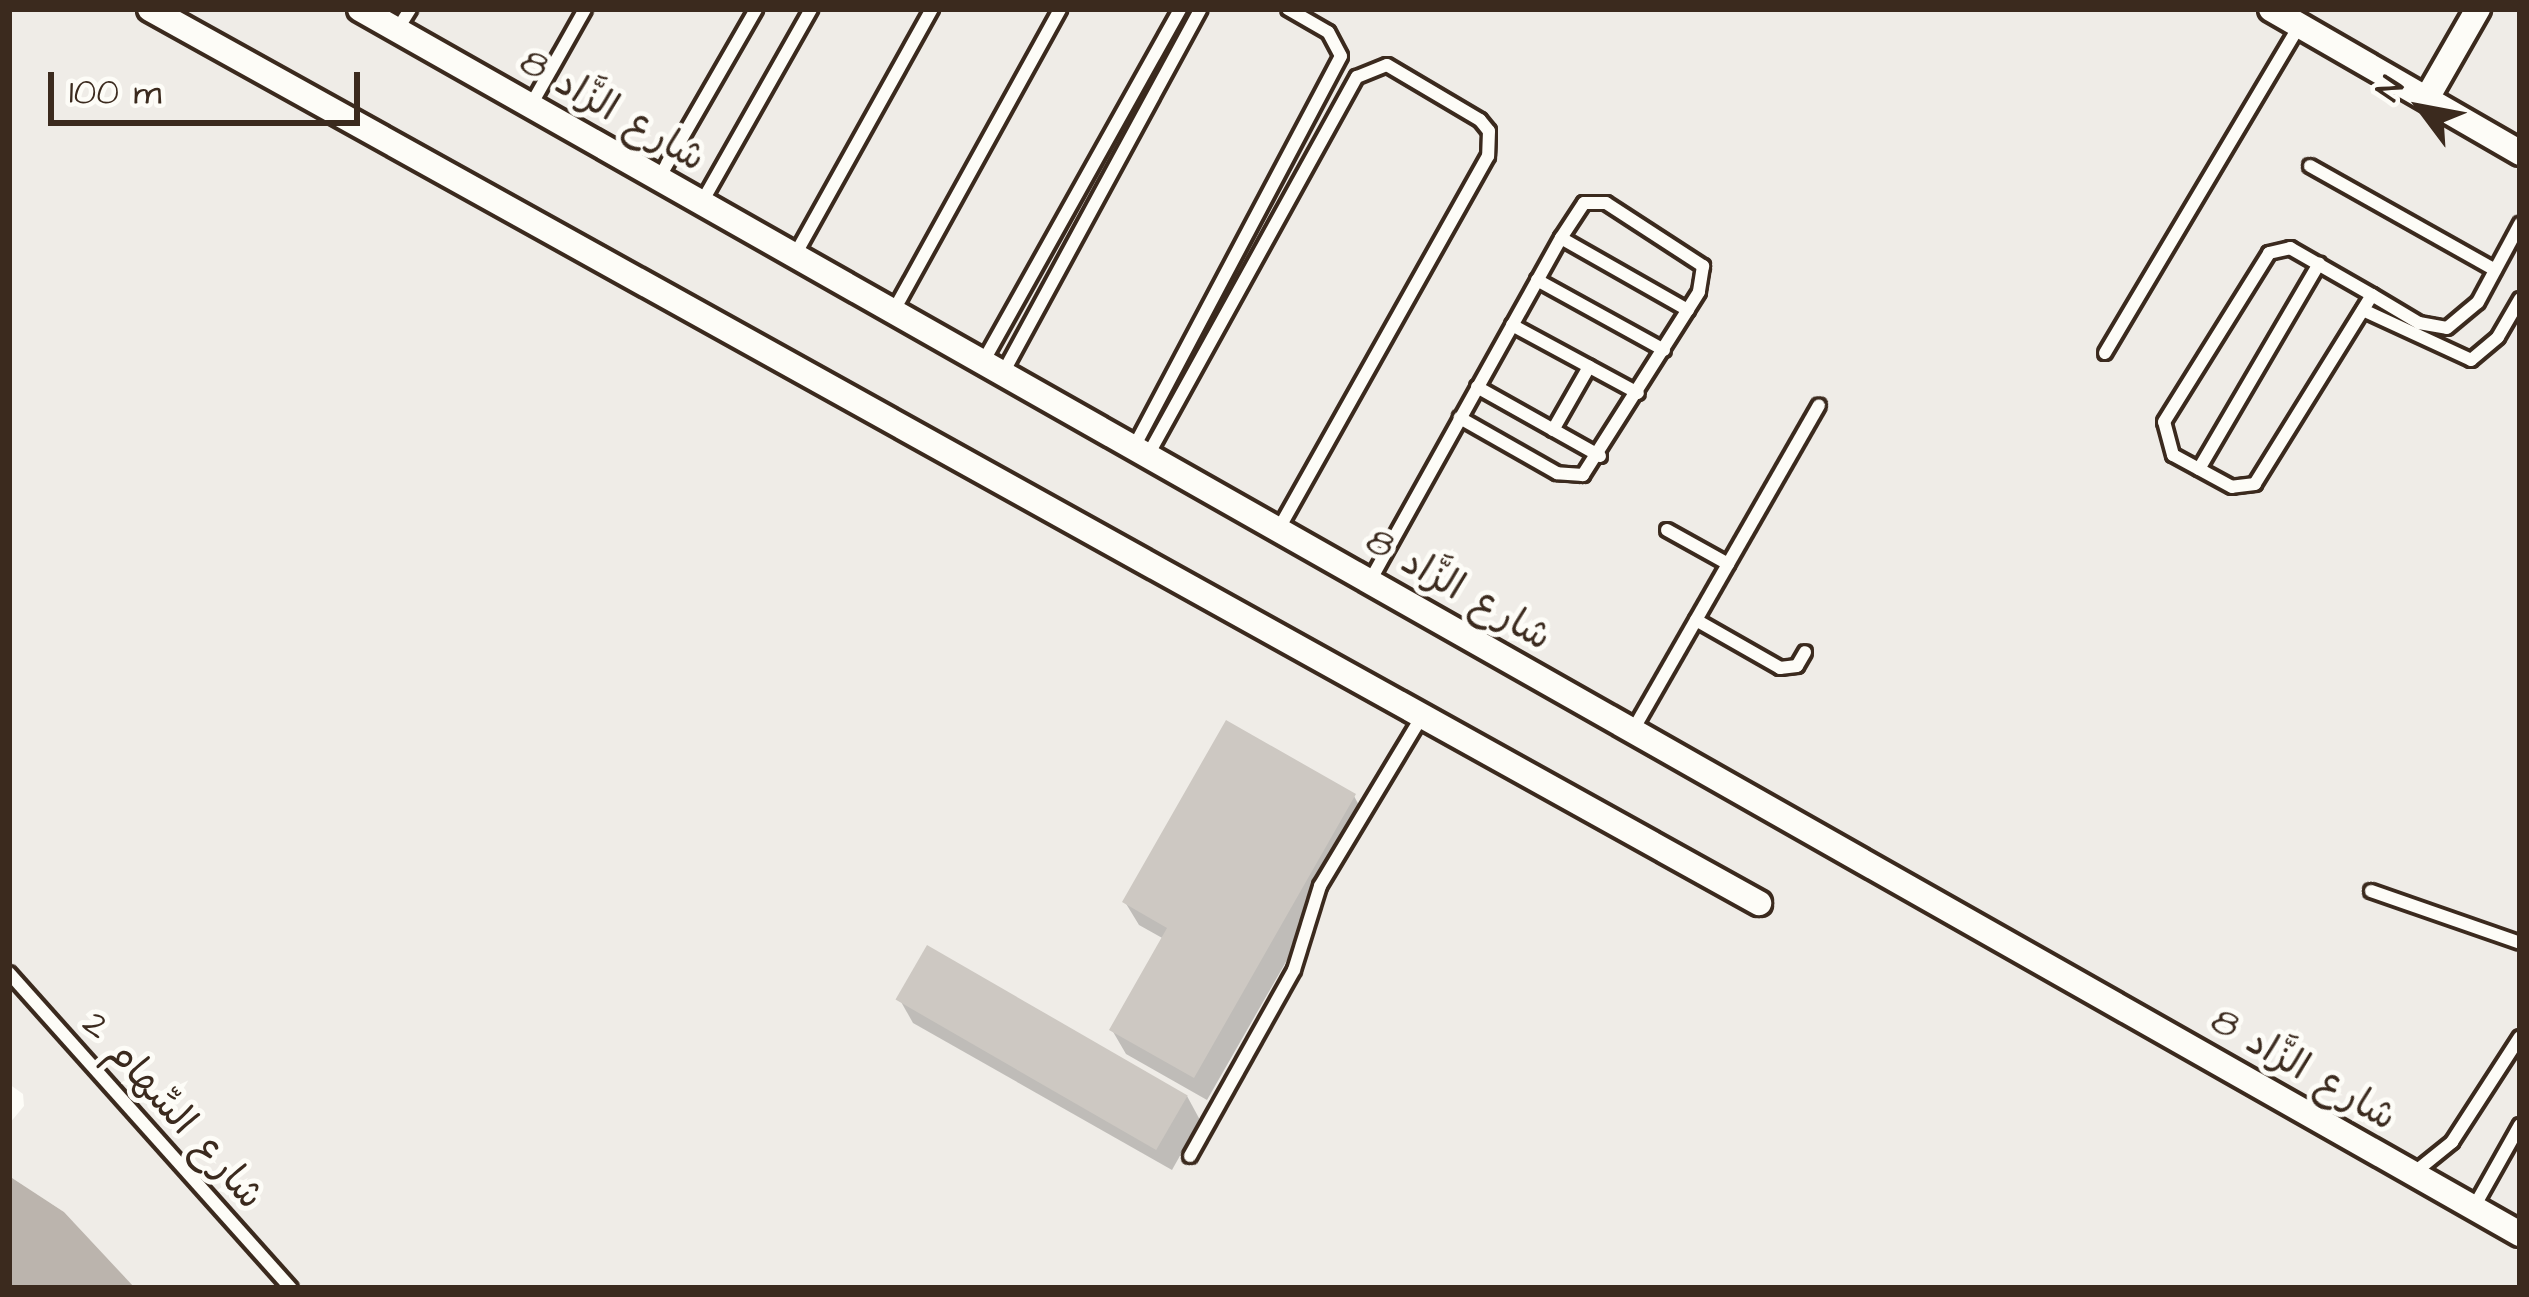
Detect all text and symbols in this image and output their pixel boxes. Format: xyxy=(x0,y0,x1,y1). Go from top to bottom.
street label: شارع الزَّاد 8 xyxy=(511,39,713,183)
scale bar xyxy=(54,48,366,122)
north arrow xyxy=(2361,48,2481,168)
text: 100 m xyxy=(69,67,161,118)
text: N xyxy=(2365,68,2415,110)
street label: شارع الزَّاد 8 xyxy=(1357,518,1559,662)
street label: شارع الزَّاد 8 xyxy=(2202,998,2404,1142)
street label: شارع السِّهام 2 xyxy=(71,1003,273,1219)

